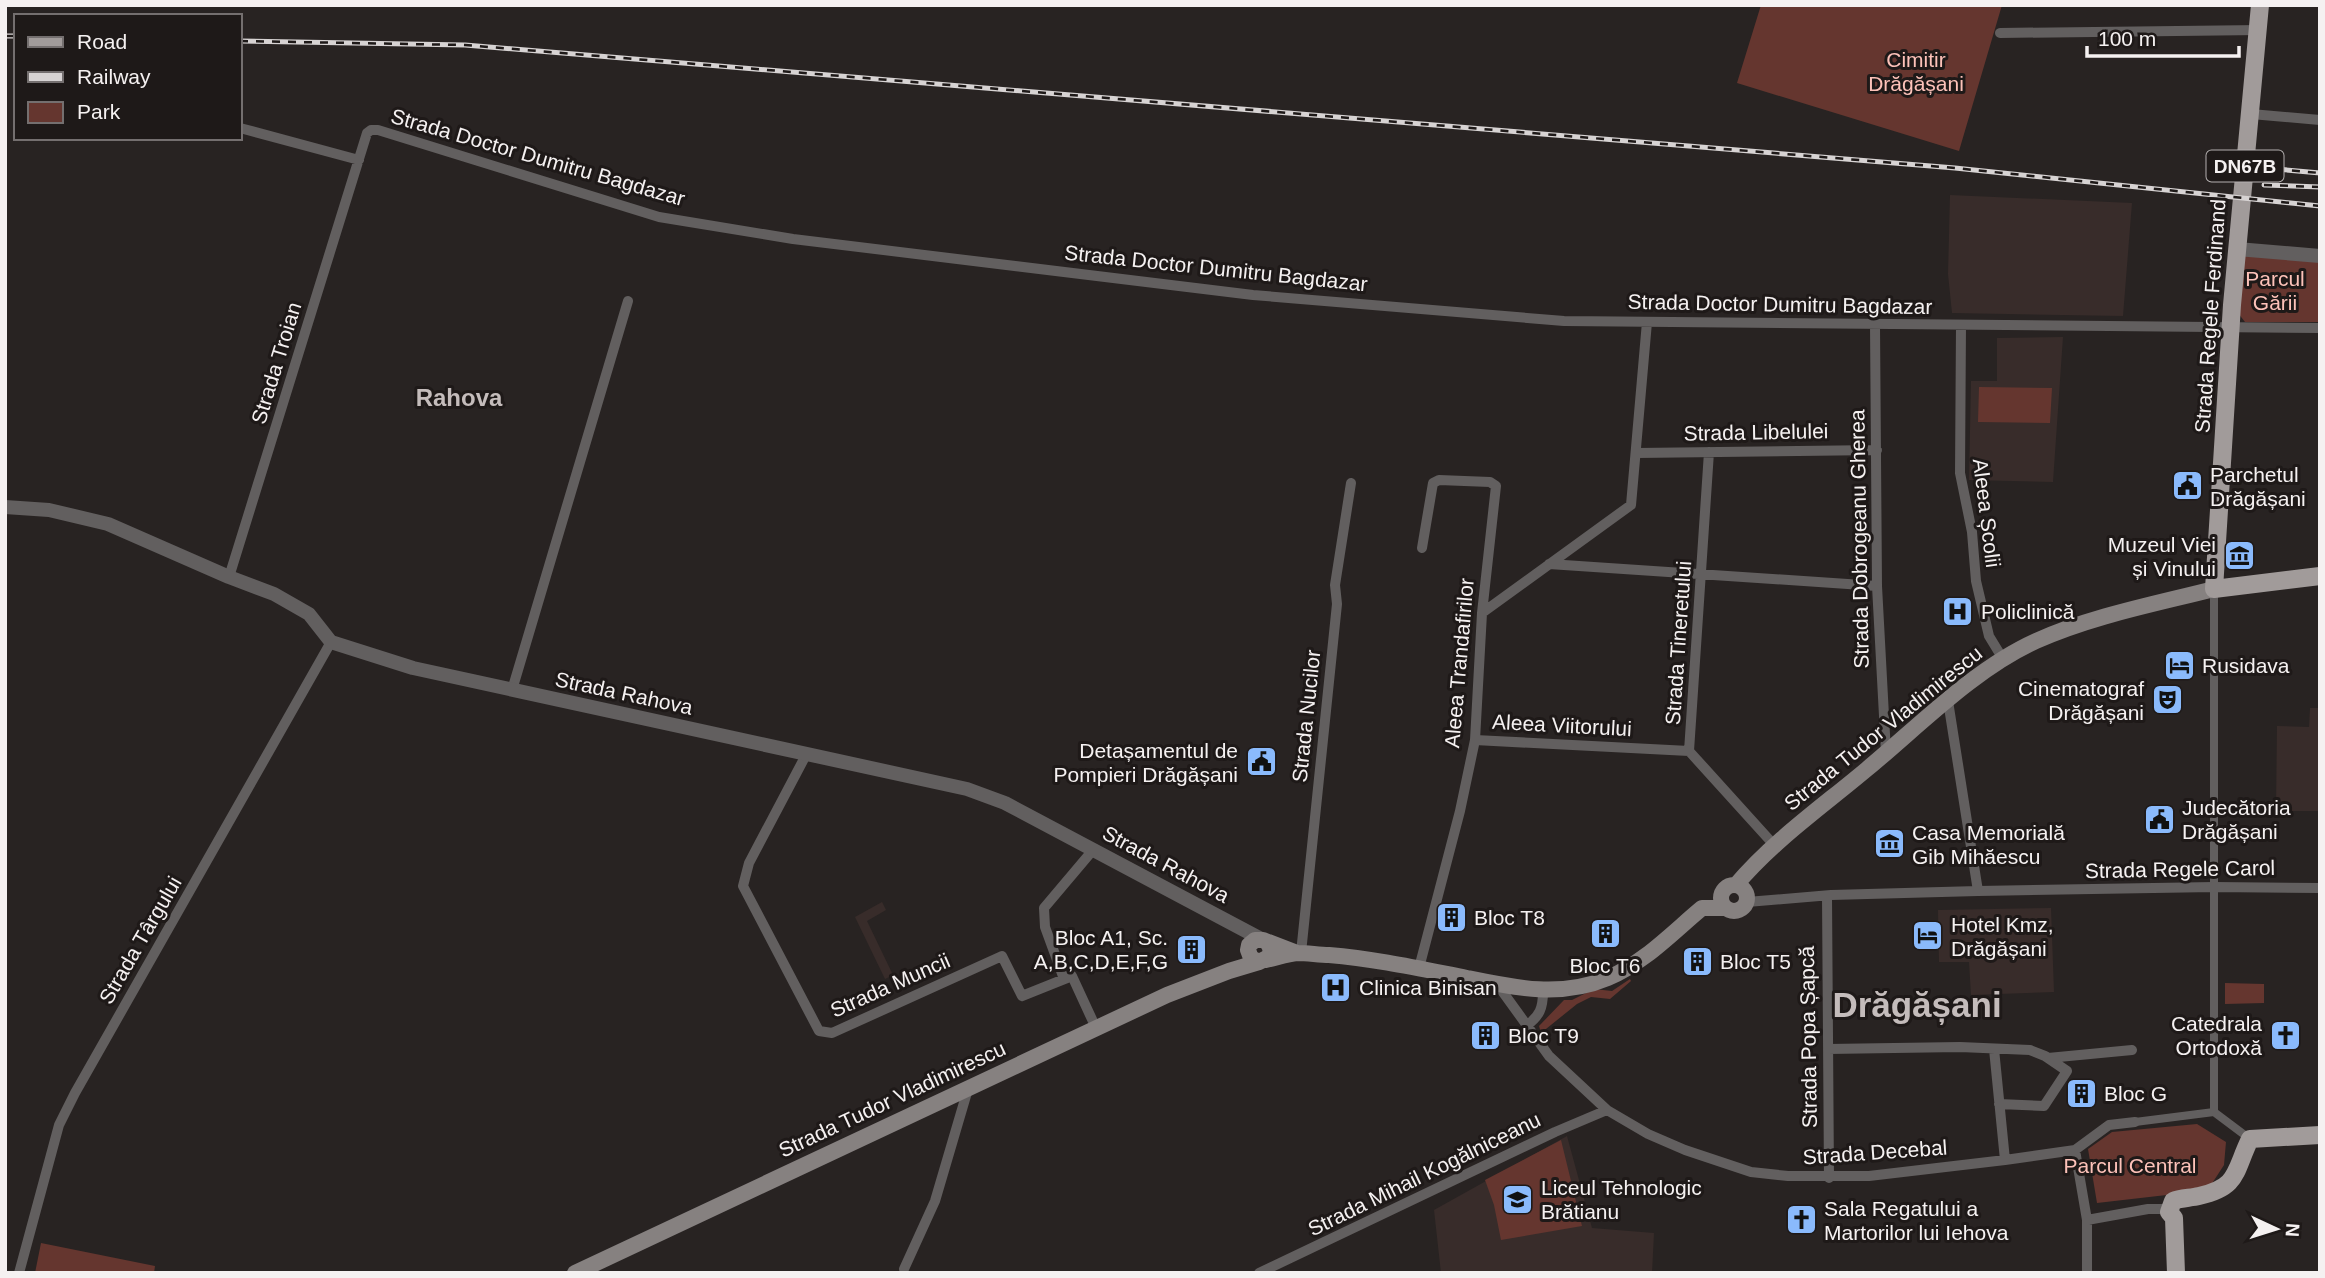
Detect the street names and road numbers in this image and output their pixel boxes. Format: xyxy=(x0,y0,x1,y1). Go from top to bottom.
street label: Strada Doctor Dumitru Bagdazar xyxy=(388,104,688,210)
road number: DN67B xyxy=(2206,150,2284,182)
street label: Strada Regele Ferdinand xyxy=(2190,198,2230,434)
street label: Strada Doctor Dumitru Bagdazar xyxy=(1063,241,1369,295)
street label: Strada Doctor Dumitru Bagdazar xyxy=(1628,290,1932,318)
street label: Strada Troian xyxy=(247,299,305,427)
street label: Strada Dobrogeanu Gherea xyxy=(1845,409,1873,669)
street label: Strada Libelulei xyxy=(1683,419,1829,445)
street label: Aleea Școlii xyxy=(1969,457,2005,569)
street label: Strada Tineretului xyxy=(1661,560,1695,726)
street label: Aleea Trandafirilor xyxy=(1440,577,1478,749)
street label: Strada Tudor Vladimirescu xyxy=(1780,641,1986,815)
street label: Strada Nucilor xyxy=(1288,649,1324,783)
street label: Strada Rahova xyxy=(553,667,695,719)
street label: Aleea Viitorului xyxy=(1492,710,1632,740)
street label: Strada Rahova xyxy=(1099,821,1234,907)
street label: Strada Regele Carol xyxy=(2085,856,2275,882)
street label: Strada Târgului xyxy=(94,872,186,1008)
street label: Strada Popa Șapcă xyxy=(1795,945,1821,1128)
street label: Strada Muncii xyxy=(827,948,953,1022)
street label: Strada Tudor Vladimirescu xyxy=(775,1036,1009,1162)
street label: Strada Mihail Kogălniceanu xyxy=(1304,1108,1544,1240)
street label: Strada Decebal xyxy=(1802,1135,1948,1169)

